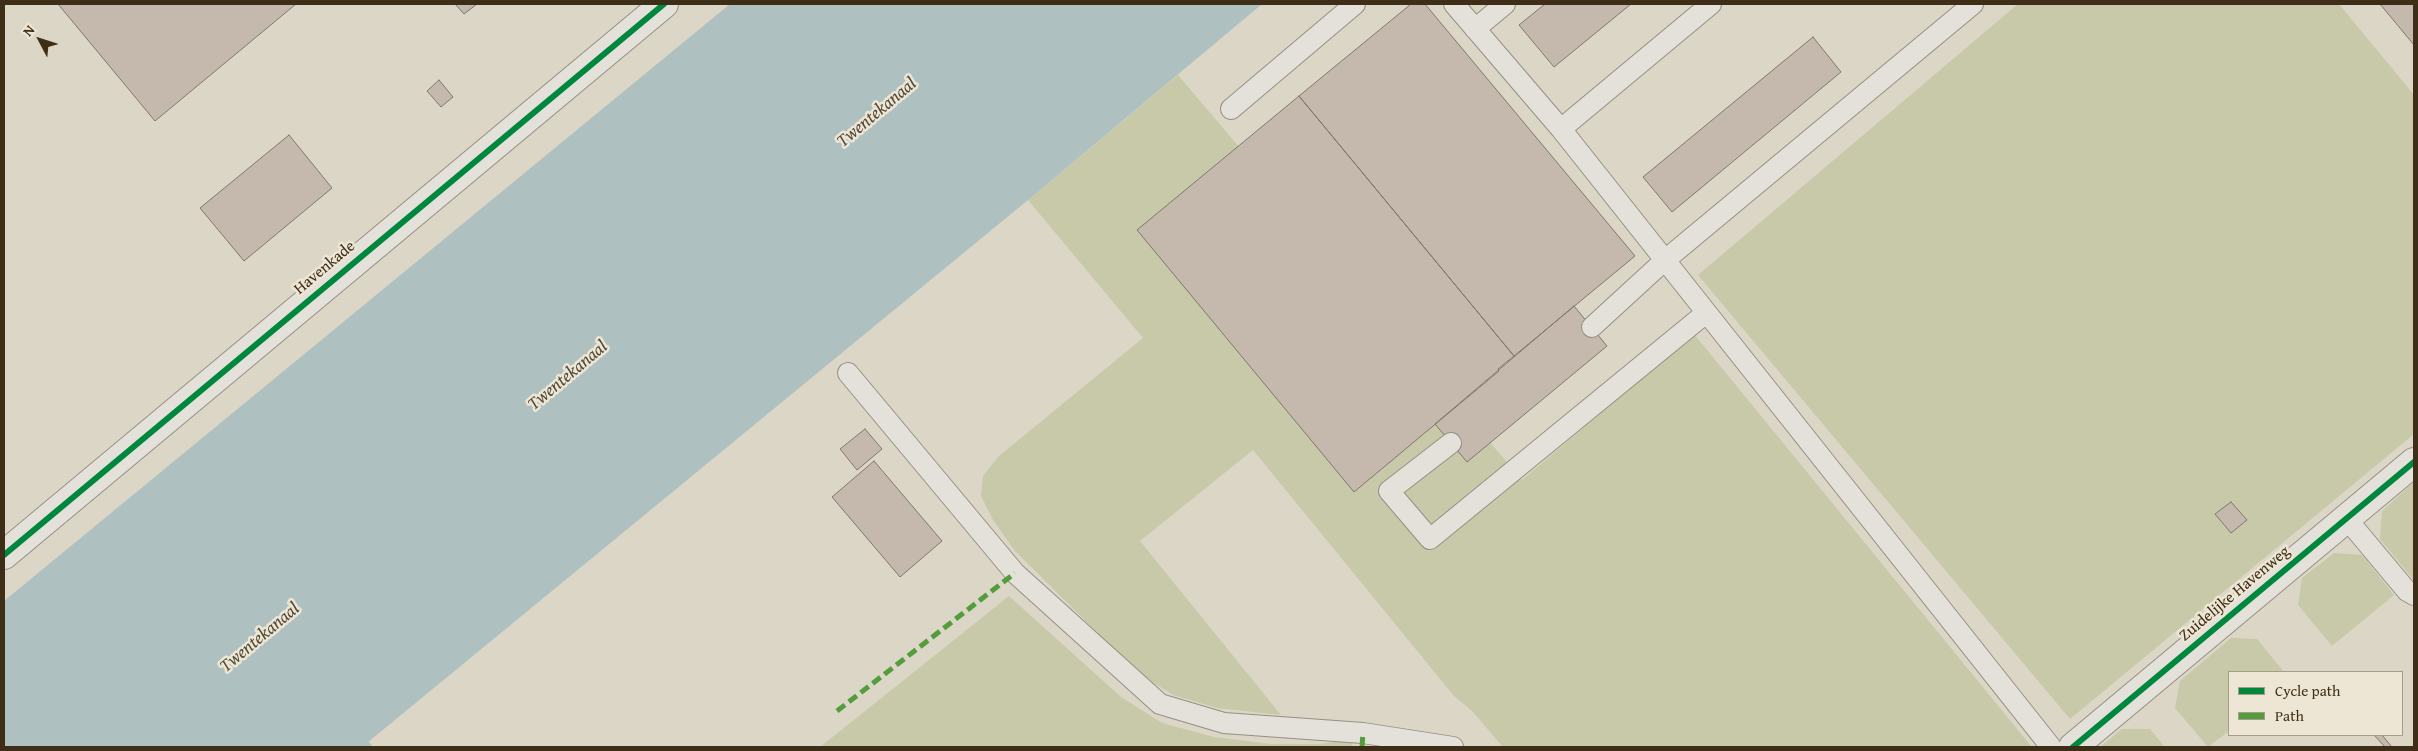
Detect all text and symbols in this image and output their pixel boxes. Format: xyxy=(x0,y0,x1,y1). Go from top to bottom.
north arrow xyxy=(15,15,65,65)
text: N xyxy=(18,20,39,40)
water label: Twentekanaal xyxy=(833,74,921,152)
street label: Havenkade xyxy=(291,237,359,299)
water label: Twentekanaal xyxy=(524,337,612,415)
street label: Zuidelijke Havenweg xyxy=(2176,542,2294,646)
water label: Twentekanaal xyxy=(216,599,304,677)
legend xyxy=(2228,671,2403,736)
text: Cycle path xyxy=(2275,680,2341,701)
text: Path xyxy=(2275,705,2304,726)

